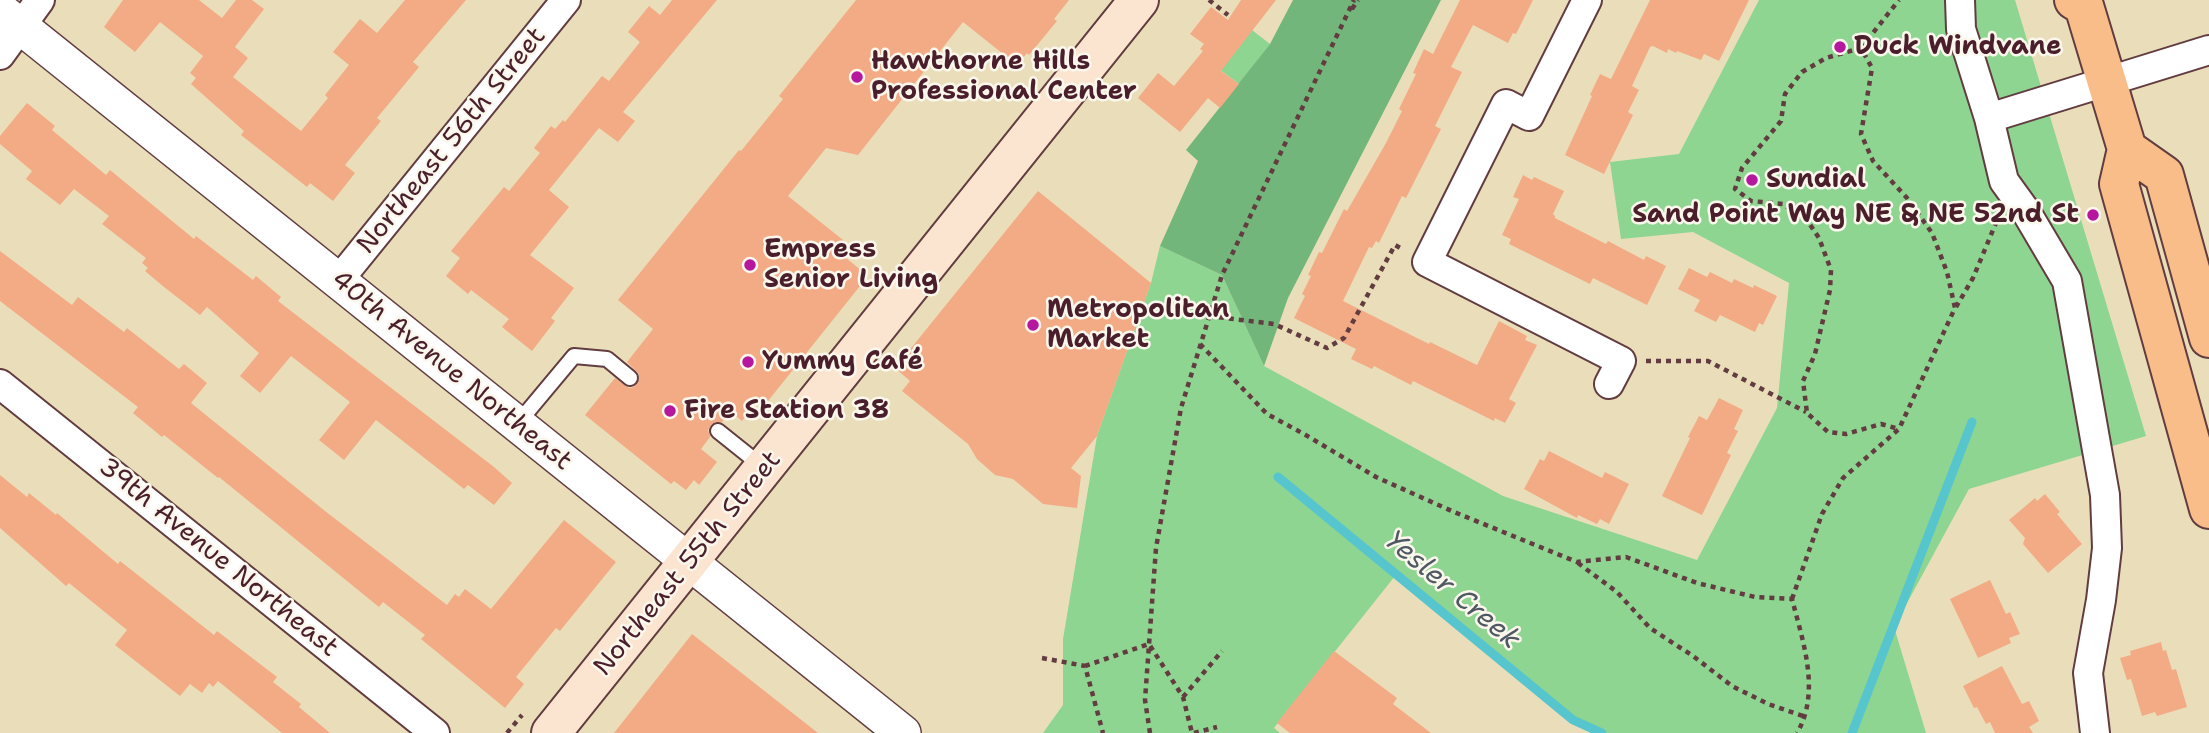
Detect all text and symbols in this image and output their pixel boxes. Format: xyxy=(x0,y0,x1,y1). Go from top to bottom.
street label: Northeast 56th Street xyxy=(351,22,553,260)
place label: Duck Windvane xyxy=(1854,31,2062,63)
marker: Duck Windvane xyxy=(1832,39,1848,55)
place label: Hawthorne Hills Professional Center xyxy=(871,46,1137,108)
marker: Hawthorne Hills Professional Center xyxy=(849,69,865,85)
place label: Sundial xyxy=(1766,164,1866,196)
marker: Sundial xyxy=(1744,172,1760,188)
place label: Sand Point Way NE & NE 52nd St xyxy=(1632,199,2079,231)
marker: Sand Point Way NE & NE 52nd St xyxy=(2085,207,2101,223)
place label: Empress Senior Living xyxy=(764,234,938,296)
marker: Empress Senior Living xyxy=(742,257,758,273)
street label: 40th Avenue Northeast xyxy=(324,264,578,478)
place label: Metropolitan Market xyxy=(1047,294,1229,356)
marker: Metropolitan Market xyxy=(1025,317,1041,333)
place label: Yummy Café xyxy=(762,346,923,378)
marker: Yummy Café xyxy=(740,354,756,370)
place label: Fire Station 38 xyxy=(684,395,889,427)
marker: Fire Station 38 xyxy=(662,403,678,419)
street label: Northeast 55th Street xyxy=(588,445,788,683)
street label: 39th Avenue Northeast xyxy=(92,452,344,664)
water label: Yesler Creek xyxy=(1377,525,1527,657)

